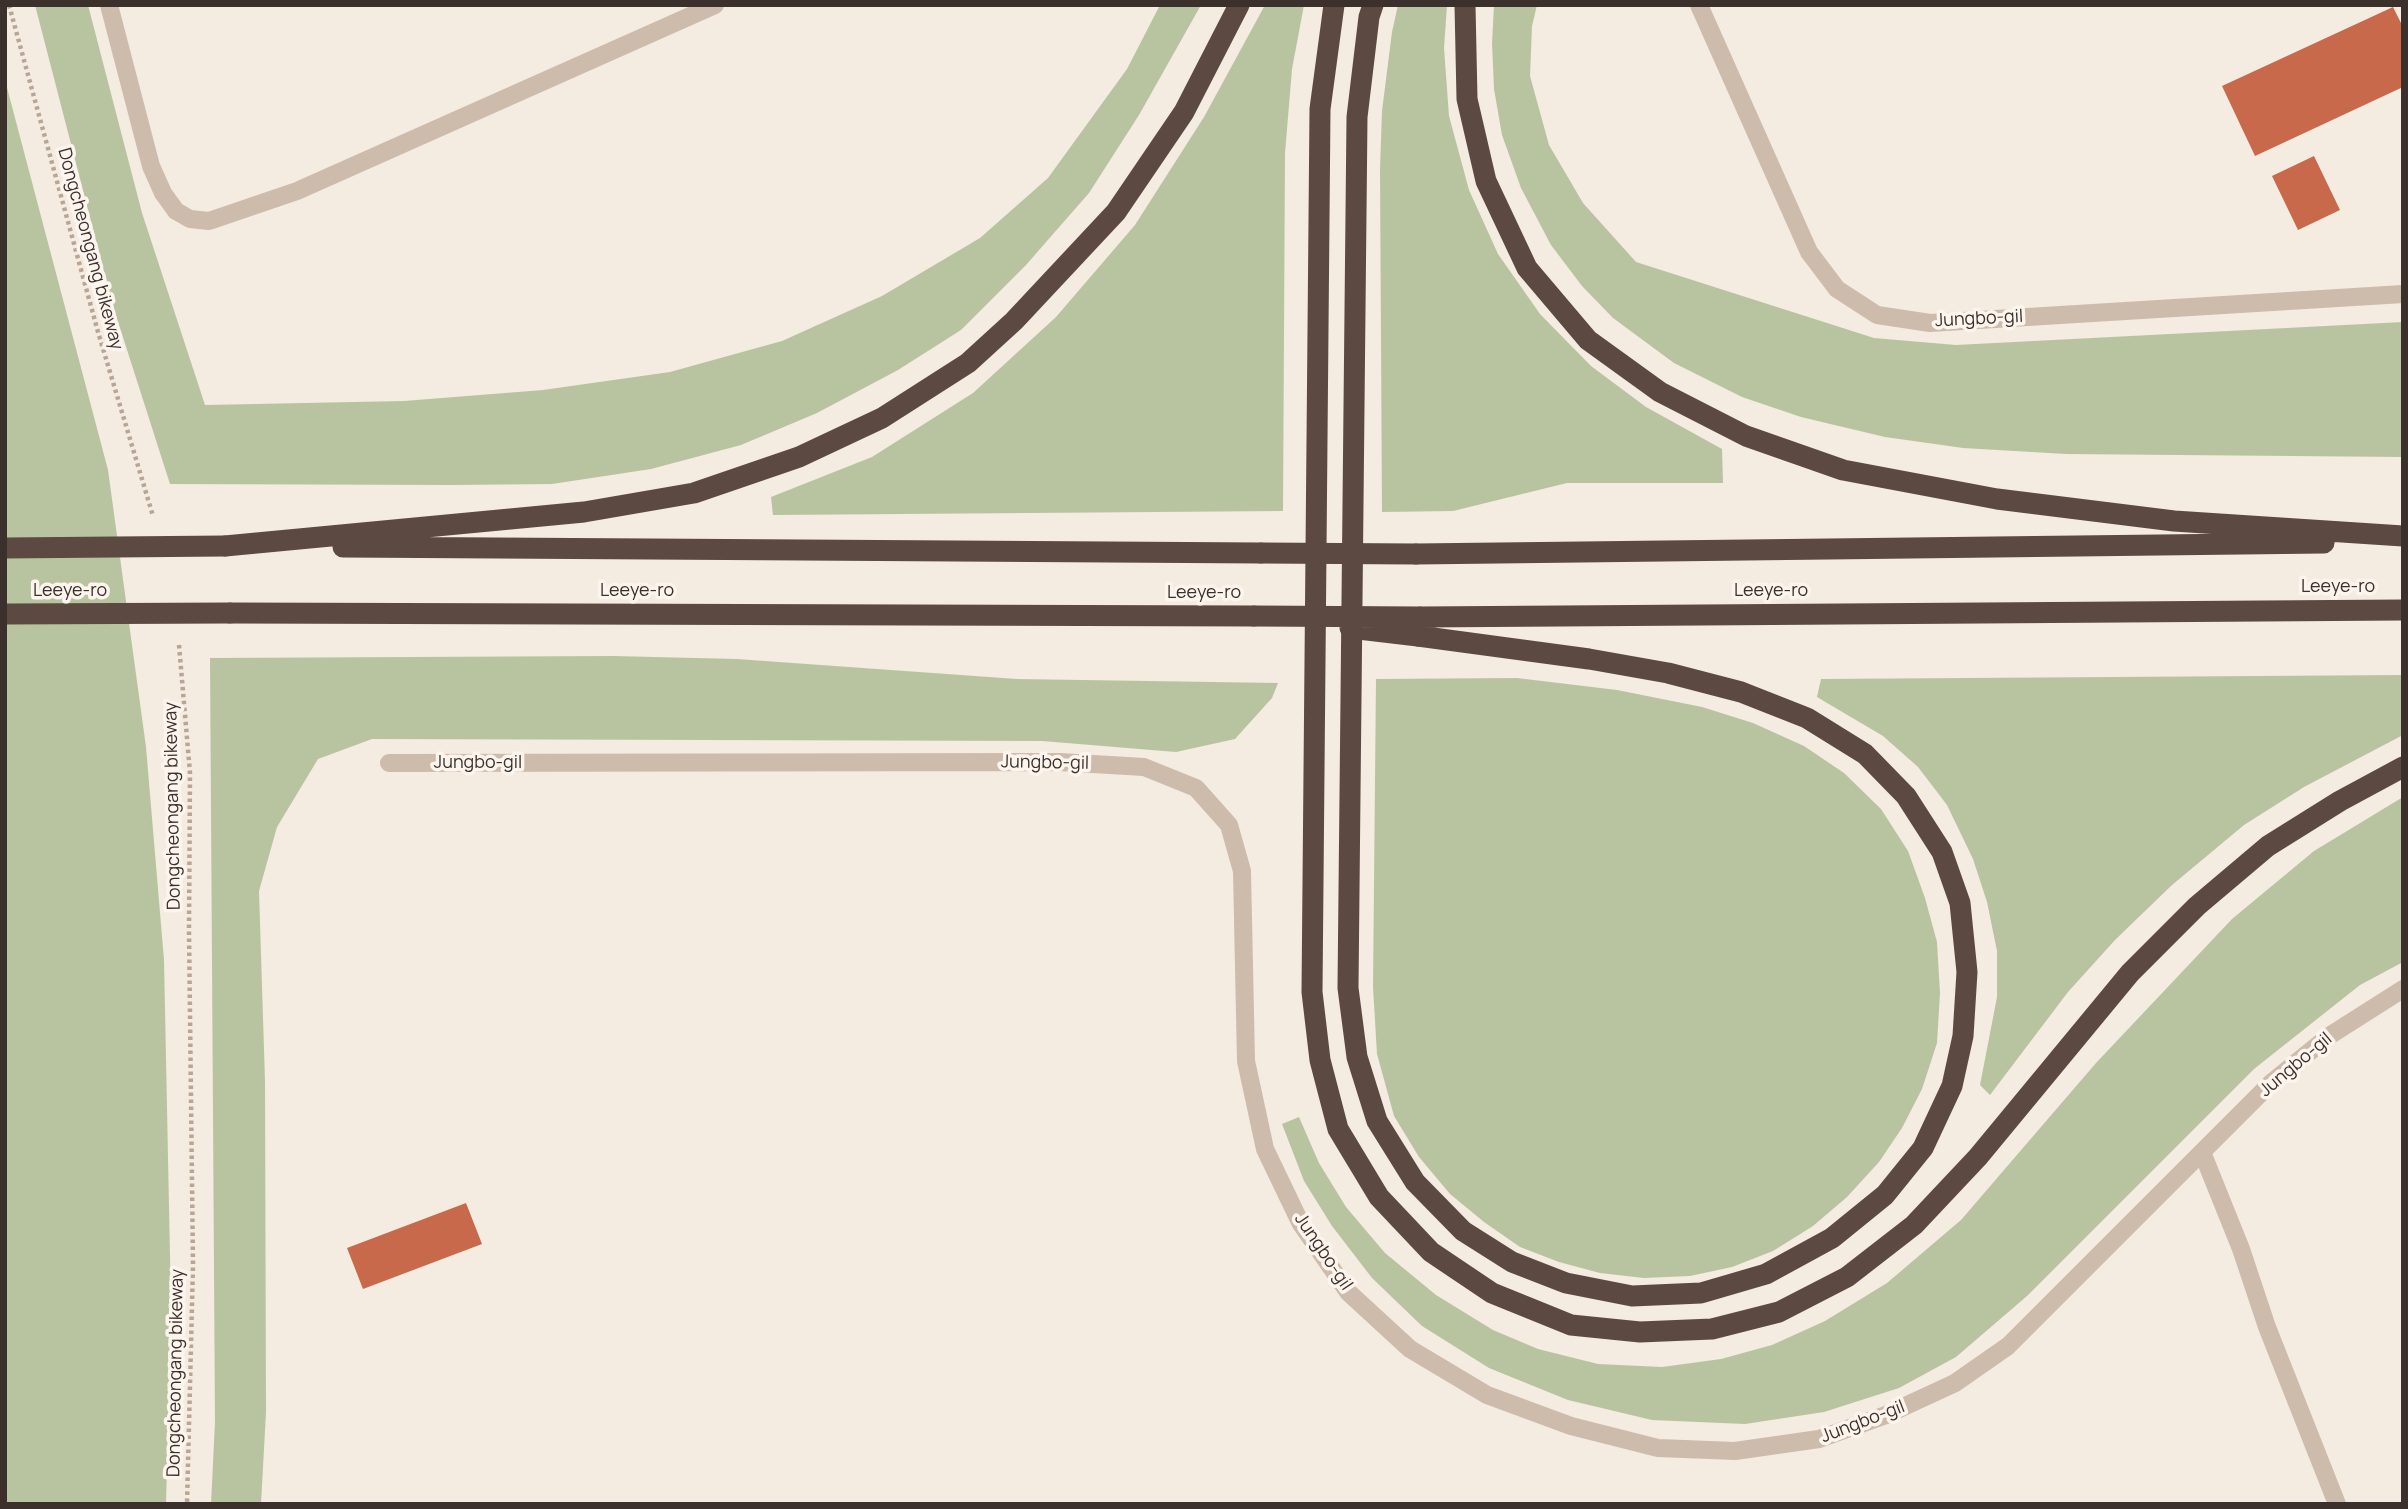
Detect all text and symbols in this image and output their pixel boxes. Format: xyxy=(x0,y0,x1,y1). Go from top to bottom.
street label: Dongcheongang bikeway xyxy=(53,146,127,352)
street label: Jungbo-gil xyxy=(1934,306,2024,332)
street label: Leeye-ro xyxy=(2301,576,2375,598)
street label: Leeye-ro xyxy=(33,580,107,602)
street label: Leeye-ro xyxy=(600,580,674,602)
street label: Leeye-ro xyxy=(1734,580,1808,602)
street label: Leeye-ro xyxy=(1167,582,1241,604)
street label: Dongcheongang bikeway xyxy=(160,702,186,910)
street label: Jungbo-gil xyxy=(1001,751,1089,775)
street label: Jungbo-gil xyxy=(434,752,522,774)
street label: Jungbo-gil xyxy=(2255,1028,2337,1102)
street label: Jungbo-gil xyxy=(1289,1209,1357,1295)
street label: Dongcheongang bikeway xyxy=(163,1269,189,1477)
street label: Jungbo-gil xyxy=(1818,1396,1908,1448)

